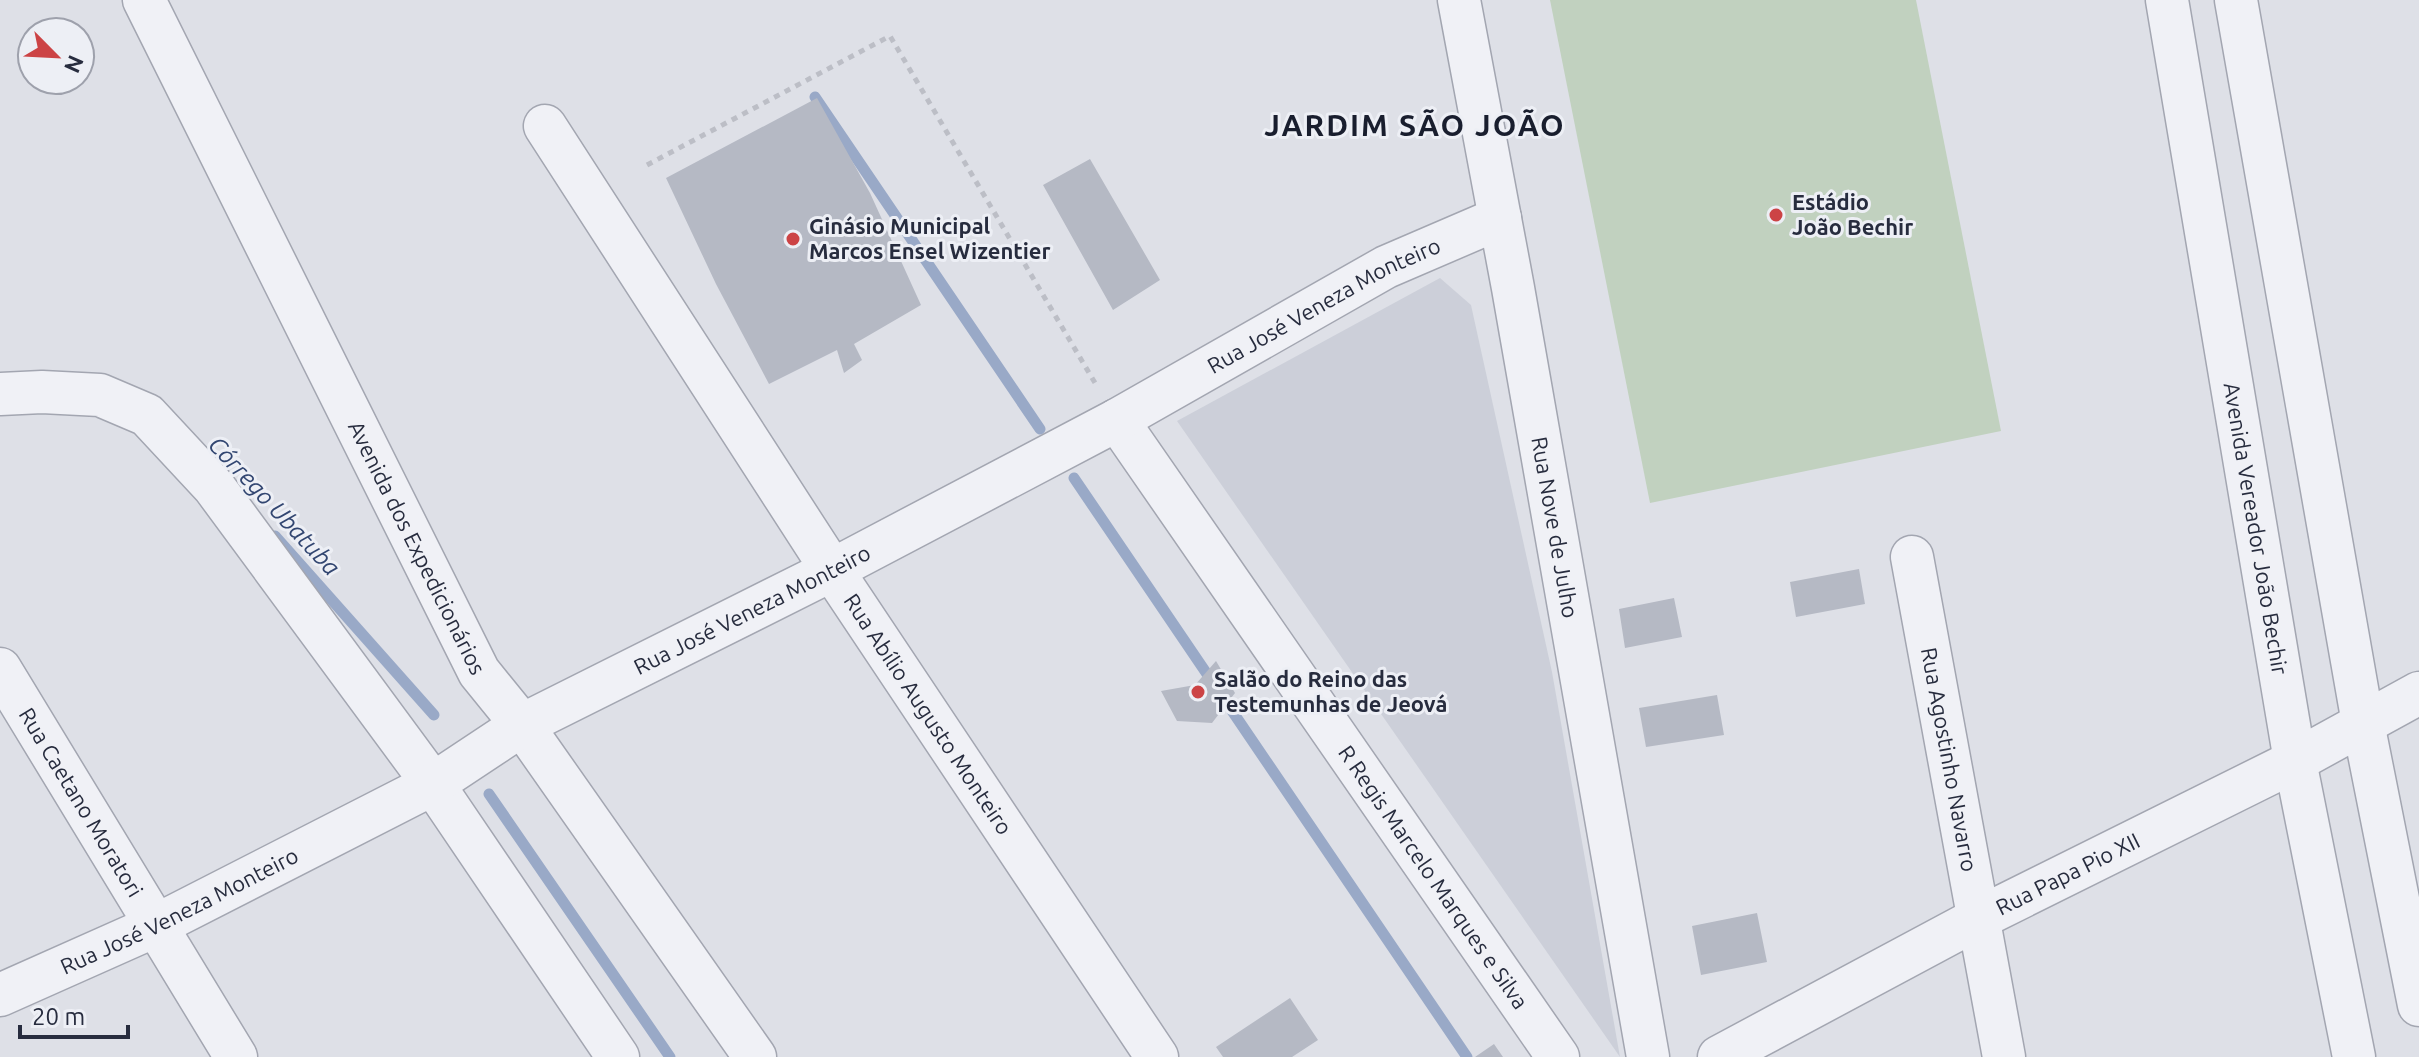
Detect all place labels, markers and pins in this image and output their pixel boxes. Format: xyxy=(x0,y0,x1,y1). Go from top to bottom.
place label: Estádio João Bechir xyxy=(1792,189,1913,239)
marker: Estádio João Bechir xyxy=(1767,206,1785,224)
place label: Ginásio Municipal Marcos Ensel Wizentier xyxy=(809,213,1051,263)
marker: Ginásio Municipal Marcos Ensel Wizentier xyxy=(784,230,802,248)
place label: Salão do Reino das Testemunhas de Jeová xyxy=(1214,666,1447,716)
marker: Salão do Reino das Testemunhas de Jeová xyxy=(1189,683,1207,701)

